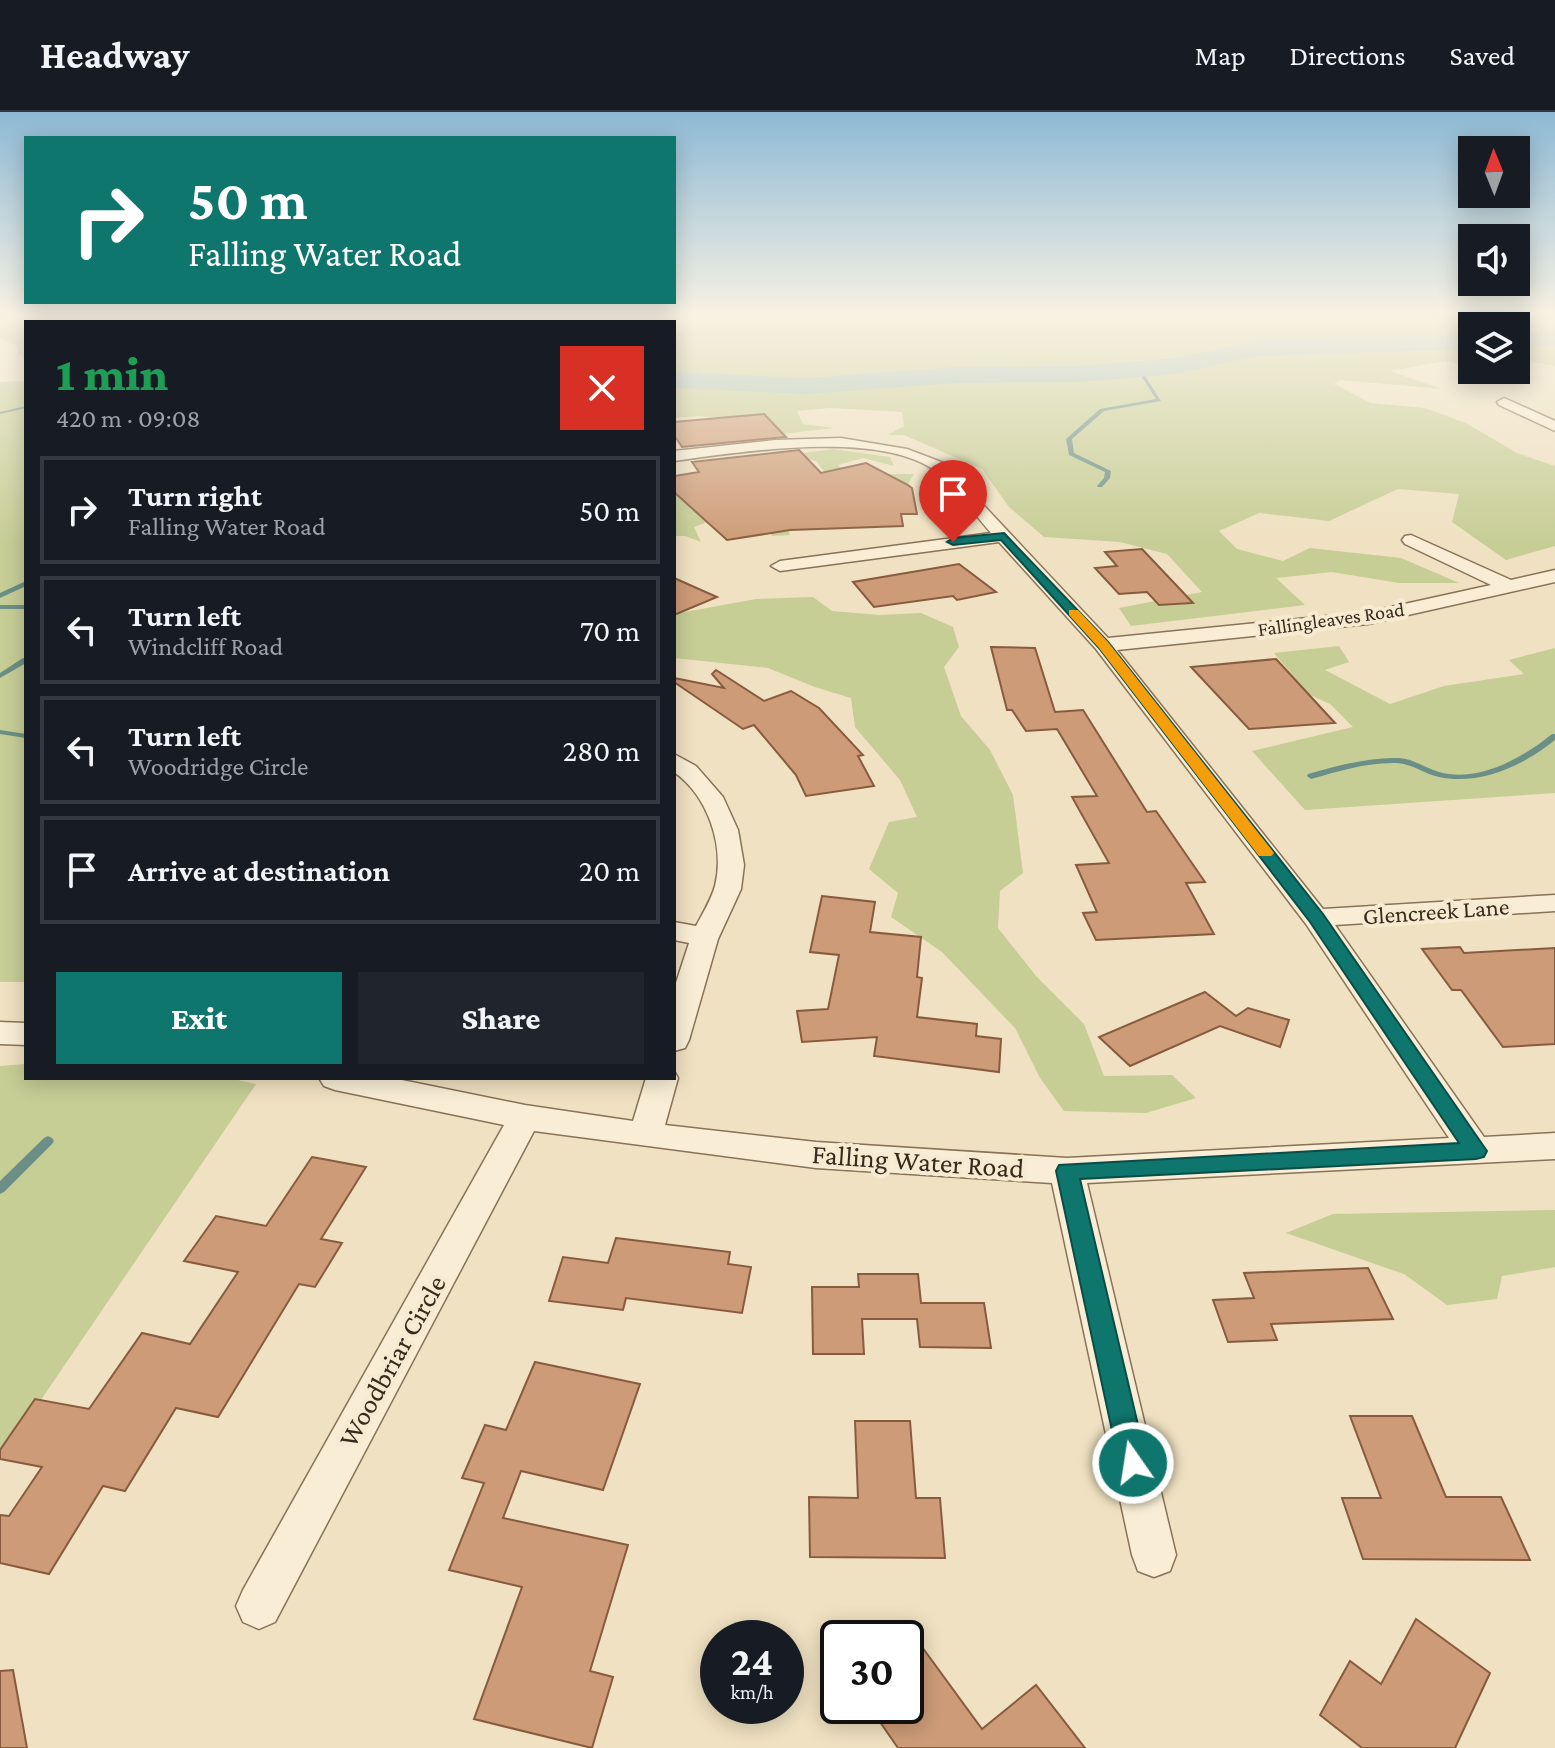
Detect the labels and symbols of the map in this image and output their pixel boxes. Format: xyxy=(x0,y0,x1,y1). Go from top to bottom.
north arrow xyxy=(1458,136,1530,208)
pin xyxy=(919,460,987,542)
street label: Fallingleaves Road xyxy=(1256,598,1406,641)
street label: Glencreek Lane xyxy=(1362,892,1510,930)
street label: Falling Water Road xyxy=(811,1138,1025,1184)
street label: Woodbriar Circle xyxy=(332,1270,452,1452)
position arrow xyxy=(1091,1421,1175,1505)
speed limit sign: 30 xyxy=(820,1620,924,1724)

